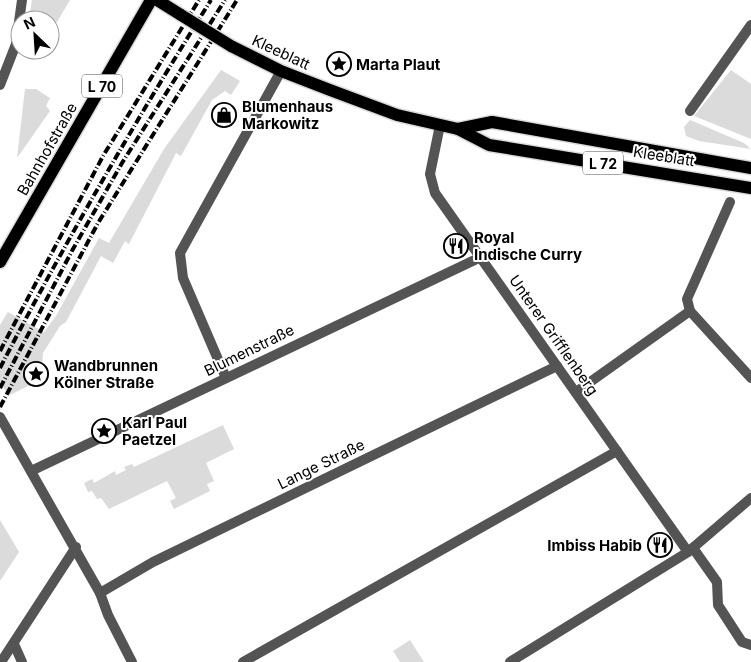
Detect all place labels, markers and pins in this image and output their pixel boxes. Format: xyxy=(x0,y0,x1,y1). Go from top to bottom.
place icon: Marta Plaut xyxy=(326,51,352,77)
place label: Marta Plaut xyxy=(356,55,441,74)
place label: Blumenhaus Markowitz xyxy=(242,97,333,133)
shop icon: Blumenhaus Markowitz xyxy=(211,102,237,128)
place label: Royal Indische Curry xyxy=(474,228,582,264)
restaurant icon: Royal Indische Curry xyxy=(443,233,469,259)
place label: Wandbrunnen Kölner Straße xyxy=(54,356,158,392)
place icon: Wandbrunnen Kölner Straße xyxy=(23,361,49,387)
place label: Karl Paul Paetzel xyxy=(122,413,187,449)
place icon: Karl Paul Paetzel xyxy=(91,418,117,444)
restaurant icon: Imbiss Habib xyxy=(647,532,673,558)
place label: Imbiss Habib xyxy=(547,536,642,555)

